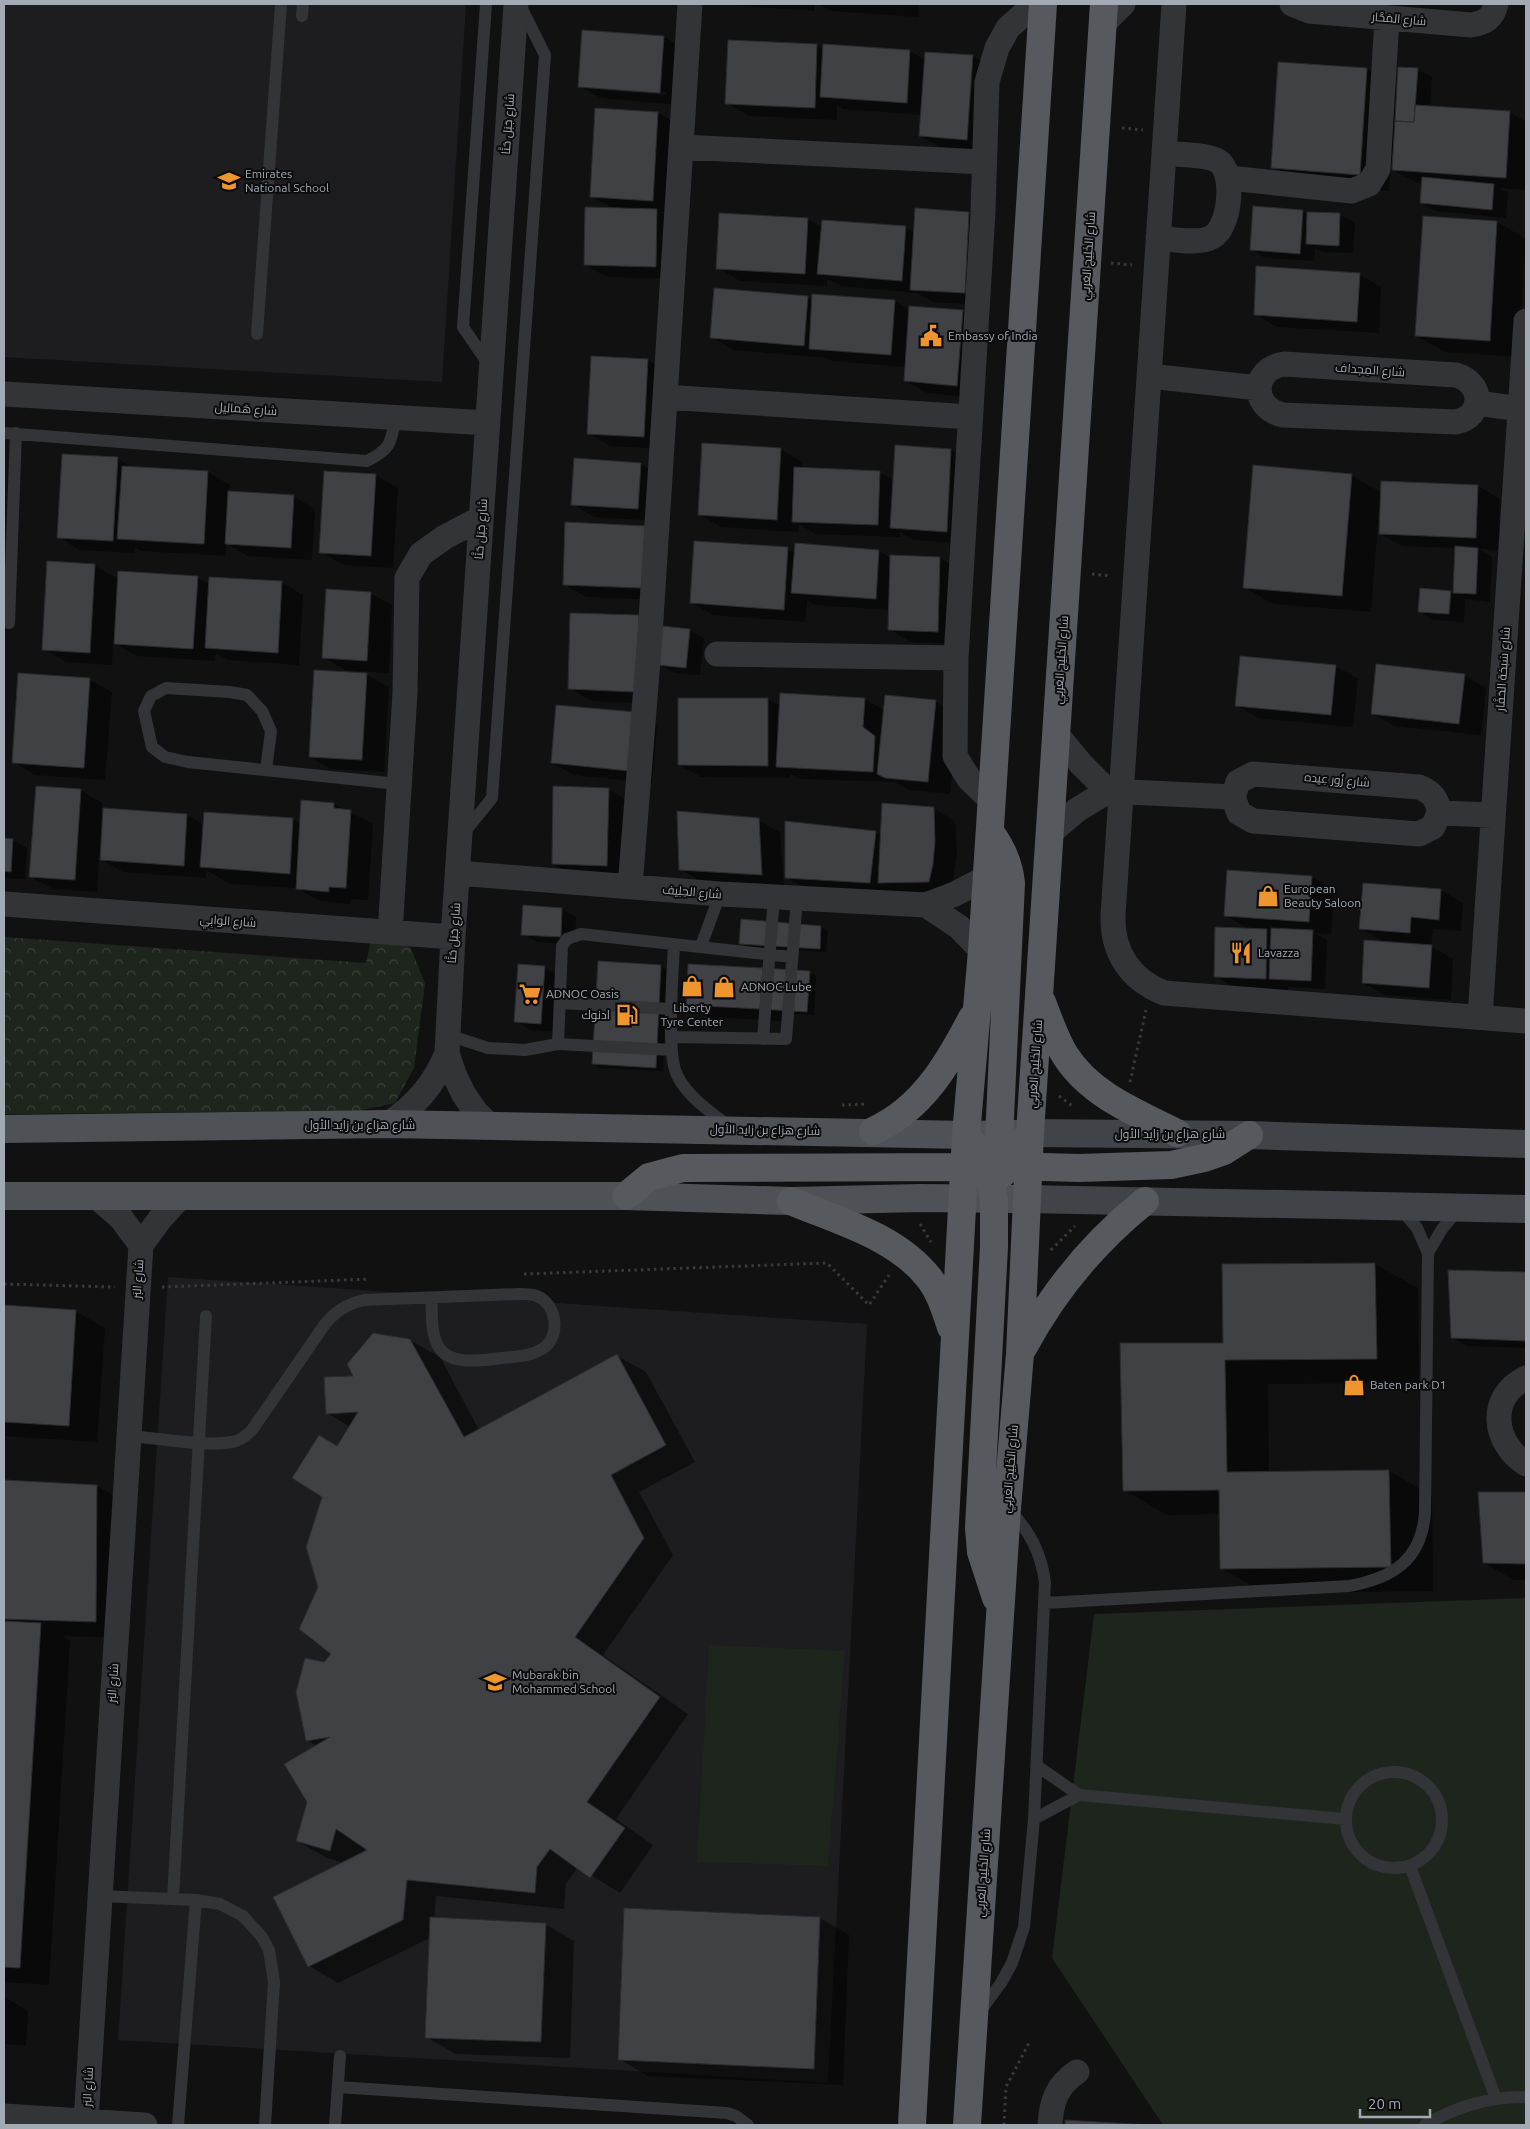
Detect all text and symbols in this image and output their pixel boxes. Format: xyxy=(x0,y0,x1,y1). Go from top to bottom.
street label: شارع المَحَّار xyxy=(1370,10,1427,29)
street label: شارع جَبَل حَتَّا xyxy=(498,93,518,155)
place label: Emirates National School xyxy=(245,167,329,194)
school or university icon: Emirates National School xyxy=(216,168,242,194)
street label: شارع الخَلِيج العَربِي xyxy=(1078,211,1101,301)
public building icon: Embassy of India xyxy=(918,323,944,349)
place label: Embassy of India xyxy=(948,329,1038,342)
street label: شارع المِجداف xyxy=(1335,361,1405,380)
street label: شارع هَمالِيل xyxy=(214,400,278,419)
street label: شارع جَبَل حَتَّا xyxy=(471,498,491,560)
street label: شارع الخَلِيج العَربِي xyxy=(1051,615,1074,705)
street label: شارع سَبخة الحَفَّار xyxy=(1492,626,1514,713)
street label: شارع زُور عِيده xyxy=(1304,770,1370,791)
street label: شارع الحِلِيف xyxy=(662,882,722,903)
place label: European Beauty Saloon xyxy=(1284,882,1361,909)
shop icon: European Beauty Saloon xyxy=(1255,883,1281,909)
street label: شارع جَبَل حَتَّا xyxy=(444,902,464,964)
street label: شارع الوابِي xyxy=(199,912,257,933)
restaurant icon: Lavazza xyxy=(1228,940,1254,966)
place label: Lavazza xyxy=(1258,946,1299,959)
shop icon: Liberty Tyre Center xyxy=(679,973,705,999)
shop icon: ADNOC Lube xyxy=(711,974,737,1000)
place label: ADNOC Lube xyxy=(741,980,812,993)
supermarket icon: ADNOC Oasis xyxy=(517,981,543,1007)
place label: ADNOC Oasis xyxy=(546,987,619,1000)
place label: Liberty Tyre Center xyxy=(661,1001,724,1028)
fuel station icon: ادنوك xyxy=(614,1002,640,1028)
place label: ادنوك xyxy=(581,1008,610,1022)
street label: شارع الخَلِيج العَربِي xyxy=(1025,1019,1048,1109)
street label: شارع هزاع بن زايد الأول xyxy=(305,1118,415,1133)
street label: شارع هزاع بن زايد الأول xyxy=(710,1122,820,1139)
street label: شارع هزاع بن زايد الأول xyxy=(1115,1127,1225,1142)
street label: شارع البَر xyxy=(130,1259,147,1300)
shop icon: Baten park D1 xyxy=(1341,1372,1367,1398)
place label: Baten park D1 xyxy=(1370,1378,1447,1391)
street label: شارع الخَلِيج العَربِي xyxy=(999,1424,1024,1514)
street label: شارع البَر xyxy=(105,1663,122,1704)
place label: Mubarak bin Mohammed School xyxy=(512,1668,615,1695)
school or university icon: Mubarak bin Mohammed School xyxy=(482,1669,508,1695)
street label: شارع الخَلِيج العَربِي xyxy=(973,1828,996,1918)
street label: شارع البَر xyxy=(80,2067,97,2108)
scale bar xyxy=(1360,2086,1430,2118)
text: 20 m xyxy=(1368,2095,1401,2112)

